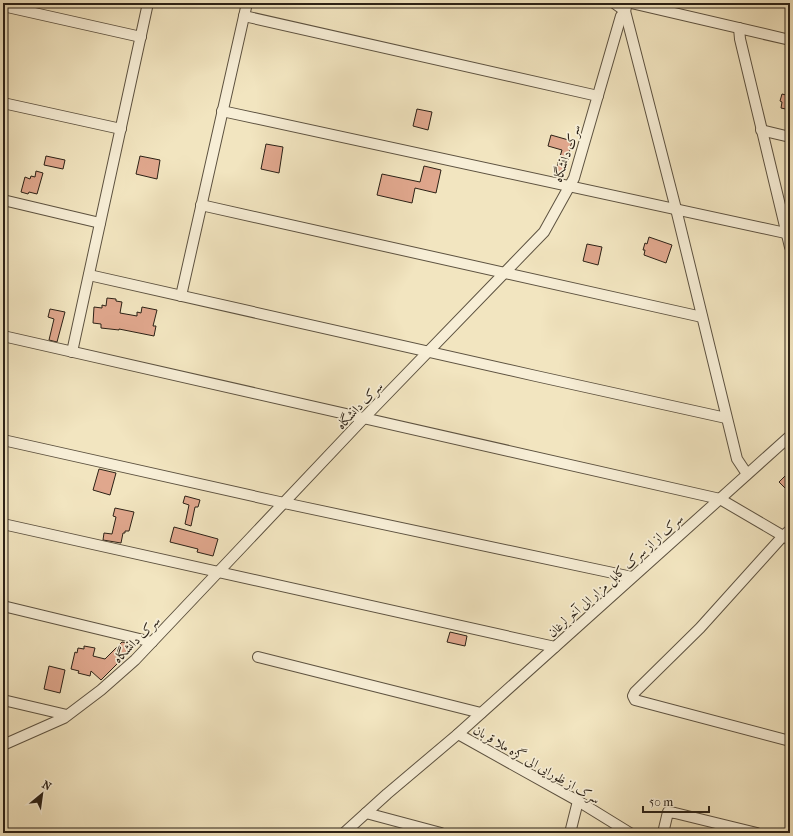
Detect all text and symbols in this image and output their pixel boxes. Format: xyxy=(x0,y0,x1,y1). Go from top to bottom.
street label: سرک دانشگاه xyxy=(549,122,584,184)
street label: سرک دانشگاه xyxy=(332,378,386,433)
street label: سرک از از سرک کابل مزار الی آخر لرغان xyxy=(545,511,688,642)
street label: سرک دانشگاه xyxy=(109,612,164,667)
street label: سرک از ظورایی الی گزه ملا قربان xyxy=(470,721,603,808)
north arrow xyxy=(22,774,62,814)
text: N xyxy=(40,778,54,794)
scale bar xyxy=(643,788,709,814)
text: 50 m xyxy=(649,795,673,809)

